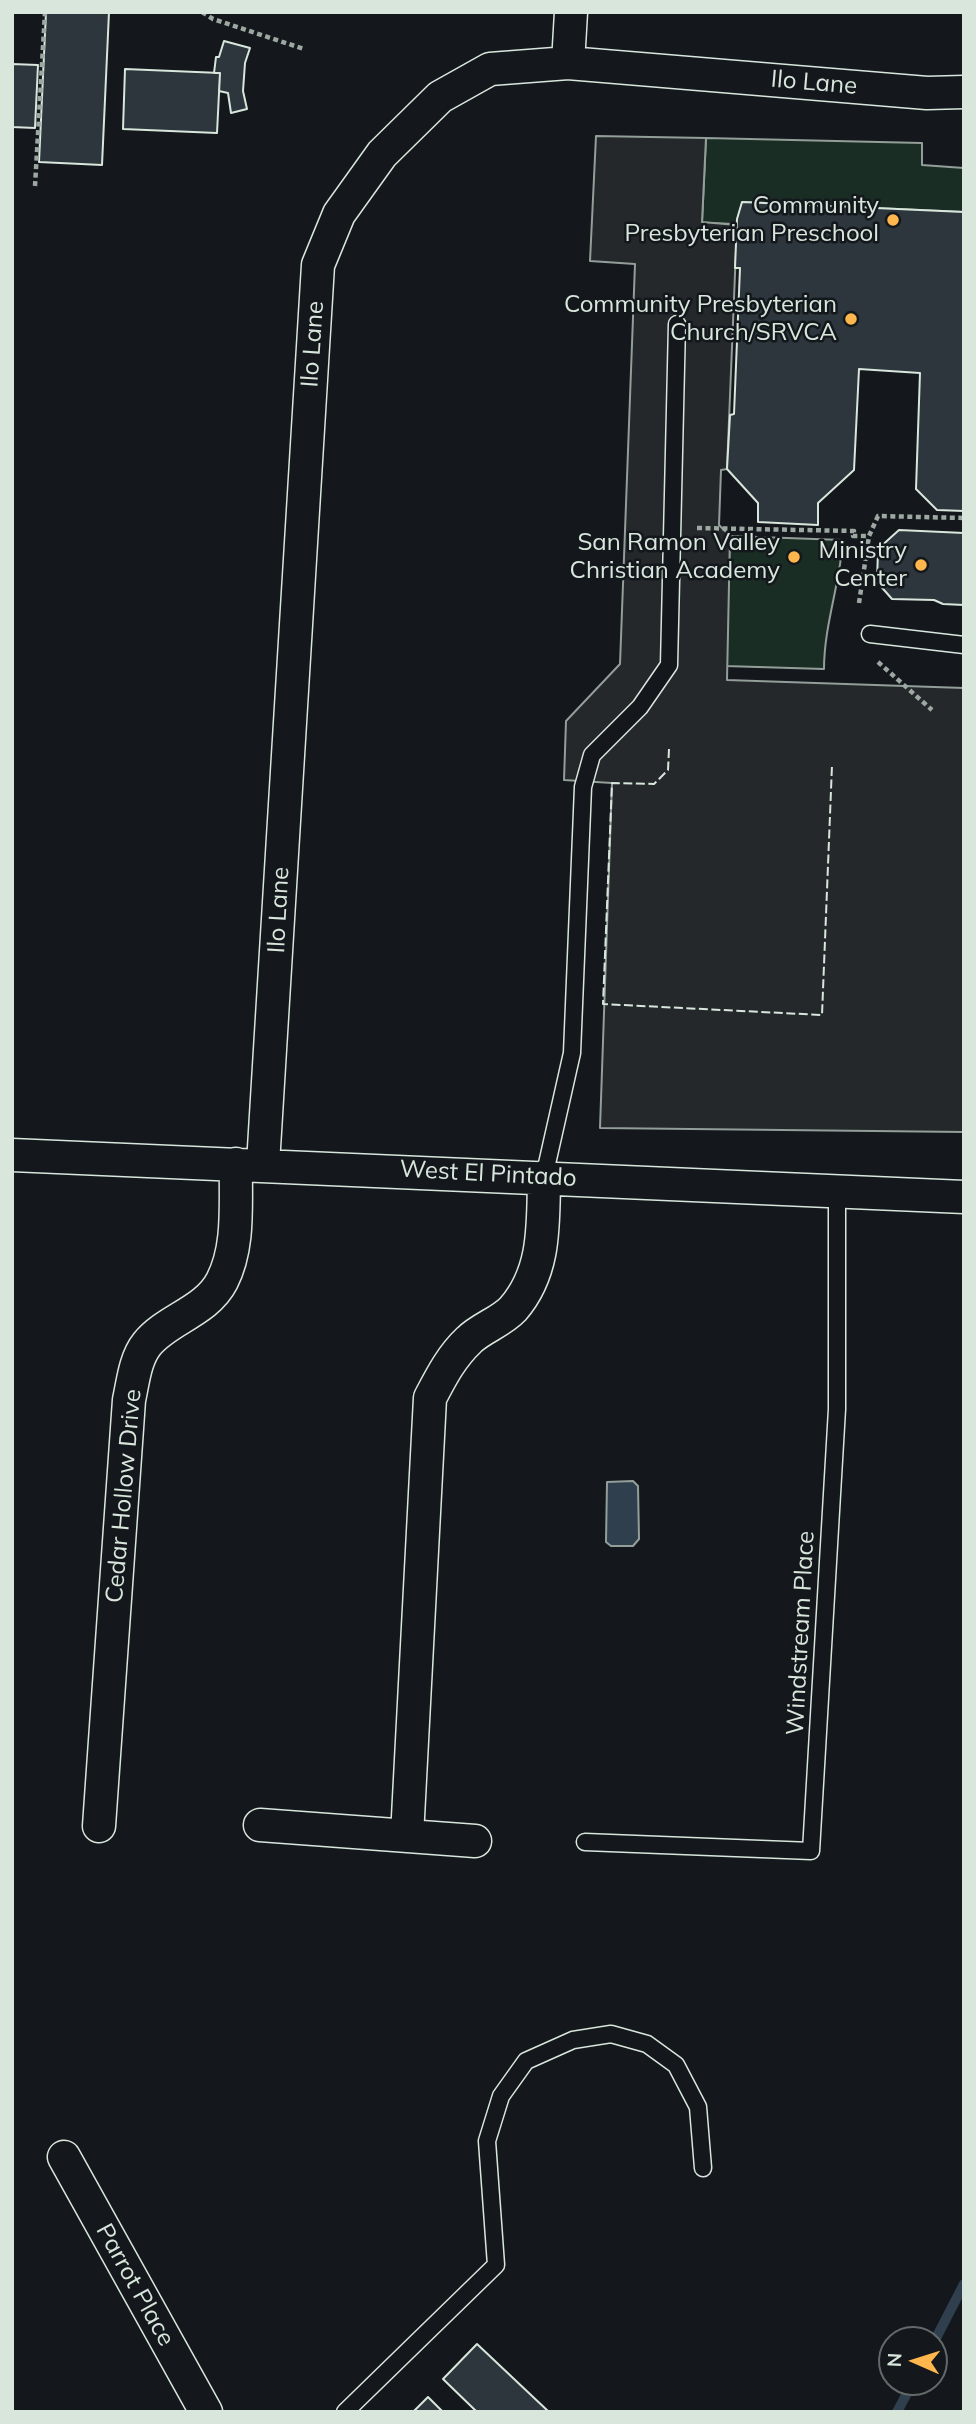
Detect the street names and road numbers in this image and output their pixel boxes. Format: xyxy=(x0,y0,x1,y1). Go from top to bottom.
street label: Ilo Lane xyxy=(770,65,858,101)
street label: Ilo Lane xyxy=(296,300,330,388)
street label: Ilo Lane xyxy=(262,866,296,954)
street label: West El Pintado xyxy=(399,1155,577,1193)
street label: Cedar Hollow Drive xyxy=(100,1388,148,1604)
street label: Windstream Place xyxy=(781,1530,821,1736)
street label: Parrot Place xyxy=(90,2219,180,2351)

